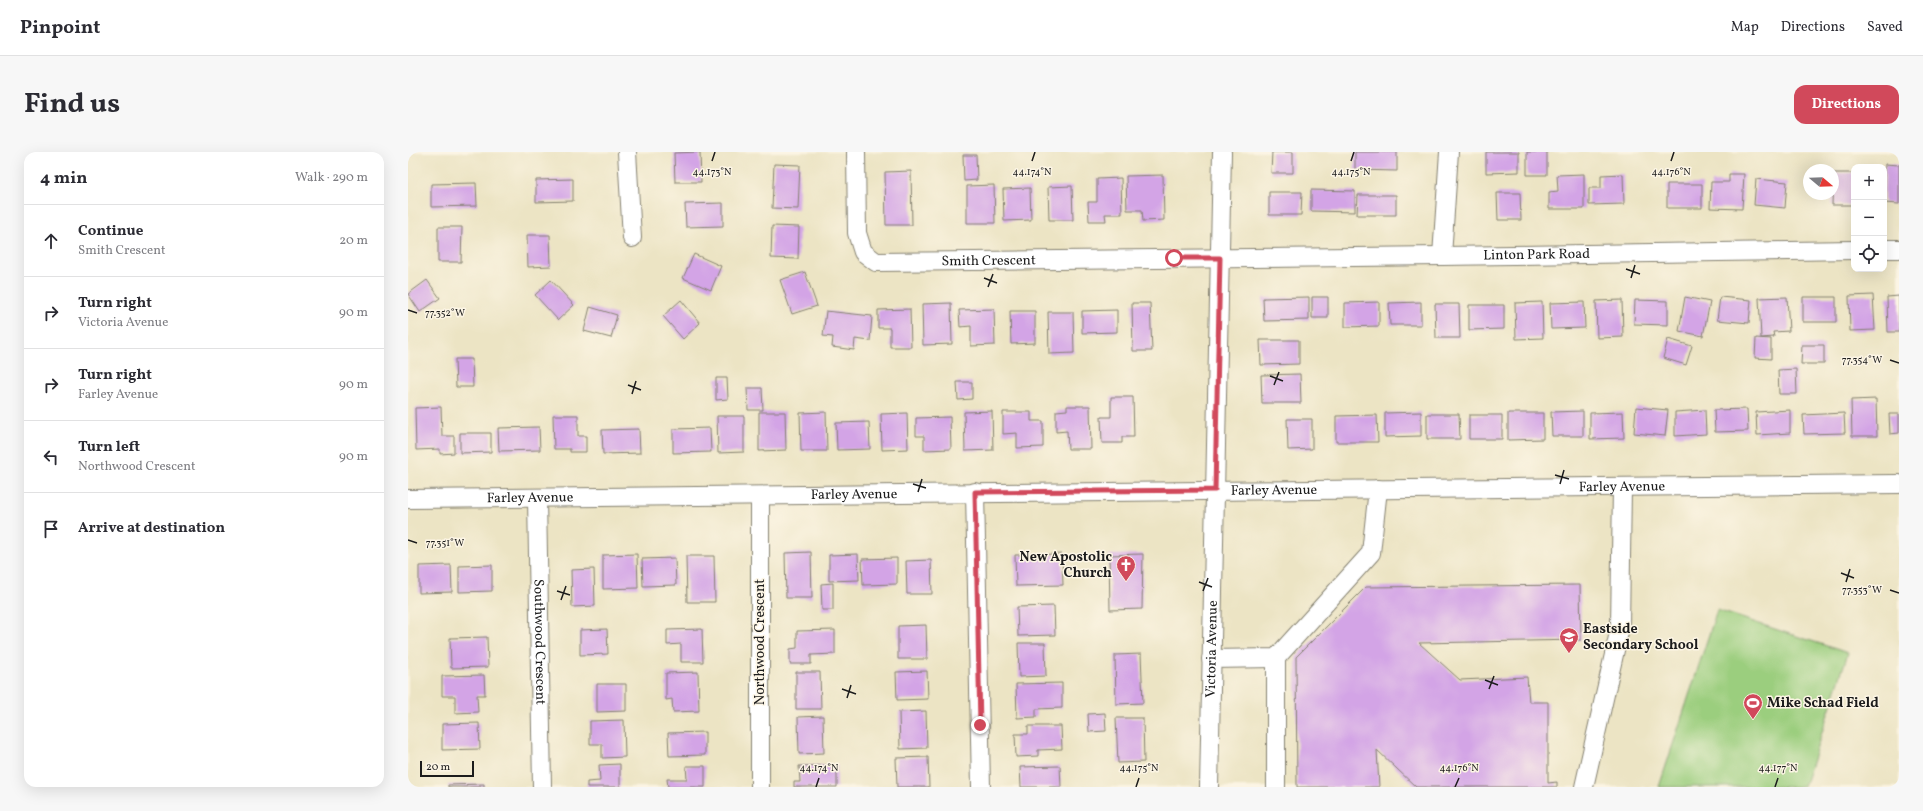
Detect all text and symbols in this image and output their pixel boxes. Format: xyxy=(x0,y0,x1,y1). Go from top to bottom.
text: Pinpoint xyxy=(20,15,100,41)
text: Map xyxy=(1731,18,1759,37)
text: Directions xyxy=(1781,18,1845,37)
text: Saved xyxy=(1867,18,1903,37)
text: Find us xyxy=(24,85,120,124)
button: Directions xyxy=(1794,85,1899,124)
north arrow xyxy=(1803,164,1839,200)
map controls xyxy=(1851,164,1887,272)
button: + xyxy=(1851,164,1887,200)
text: 44.173°N xyxy=(692,165,732,179)
text: 44.174°N xyxy=(1013,165,1052,179)
text: 44.175°N xyxy=(1332,165,1371,179)
text: 44.176°N xyxy=(1651,165,1691,179)
text: 4 min xyxy=(40,167,87,190)
text: Walk · 290 m xyxy=(295,169,368,187)
button: − xyxy=(1851,200,1887,236)
text: Continue xyxy=(78,221,143,242)
icon: ahead xyxy=(40,230,62,252)
text: 20 m xyxy=(339,232,368,250)
button: locate xyxy=(1851,236,1887,272)
text: Smith Crescent xyxy=(78,242,165,260)
street label: Linton Park Road xyxy=(1483,244,1590,265)
route start xyxy=(1165,249,1183,267)
street label: Smith Crescent xyxy=(941,251,1036,271)
text: Turn right xyxy=(78,293,152,314)
icon: right xyxy=(40,302,62,324)
text: 90 m xyxy=(339,304,368,322)
text: 77.352°W xyxy=(425,306,465,320)
text: Victoria Avenue xyxy=(78,314,168,332)
text: 77.354°W xyxy=(1842,353,1882,367)
text: Turn right xyxy=(78,365,152,386)
icon: right xyxy=(40,374,62,396)
text: 90 m xyxy=(339,376,368,394)
text: Farley Avenue xyxy=(78,386,158,404)
text: Turn left xyxy=(78,437,140,458)
icon: left xyxy=(40,446,62,468)
text: 90 m xyxy=(339,448,368,466)
text: Northwood Crescent xyxy=(78,458,195,476)
street label: Farley Avenue xyxy=(1579,477,1666,497)
street label: Farley Avenue xyxy=(1231,480,1318,500)
street label: Farley Avenue xyxy=(811,485,898,504)
street label: Farley Avenue xyxy=(487,488,574,508)
icon: arrive xyxy=(40,518,62,540)
text: Arrive at destination xyxy=(78,518,225,539)
text: 77.351°W xyxy=(426,536,464,550)
place label: New Apostolic Church xyxy=(1020,548,1112,583)
church icon: New Apostolic Church xyxy=(1115,554,1137,582)
street label: Southwood Crescent xyxy=(529,579,550,705)
street label: Northwood Crescent xyxy=(751,579,770,705)
text: 77.353°W xyxy=(1842,583,1882,597)
street label: Victoria Avenue xyxy=(1201,600,1222,698)
place label: Eastside Secondary School xyxy=(1583,620,1699,655)
school or university icon: Eastside Secondary School xyxy=(1558,626,1580,654)
sports icon: Mike Schad Field xyxy=(1742,692,1764,720)
place label: Mike Schad Field xyxy=(1767,694,1879,713)
route end xyxy=(971,716,989,734)
scale bar xyxy=(420,759,474,778)
text: 20 m xyxy=(426,760,450,775)
text: 44.174°N xyxy=(800,761,839,775)
text: 44.175°N xyxy=(1120,761,1159,775)
text: 44.176°N xyxy=(1439,761,1479,775)
text: 44.177°N xyxy=(1758,761,1798,775)

